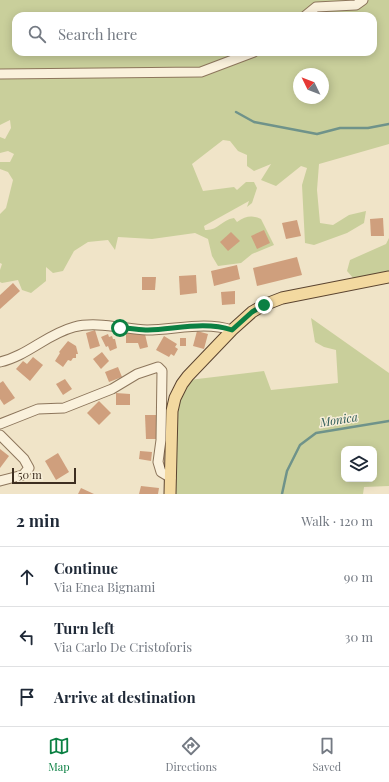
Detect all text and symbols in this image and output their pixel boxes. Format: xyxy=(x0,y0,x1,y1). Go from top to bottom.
search box xyxy=(12,12,377,56)
icon: search xyxy=(26,23,48,45)
text: Search here xyxy=(58,24,137,44)
north arrow xyxy=(293,68,329,104)
route end xyxy=(255,296,273,314)
route start xyxy=(111,319,129,337)
water label: Monica xyxy=(318,408,359,430)
map controls xyxy=(341,446,377,482)
button: layers xyxy=(341,446,377,482)
scale bar xyxy=(12,466,76,485)
text: 50 m xyxy=(18,467,42,482)
text: 2 min xyxy=(16,509,60,531)
text: Walk · 120 m xyxy=(301,512,373,529)
text: Continue xyxy=(54,558,118,578)
icon: ahead xyxy=(16,566,38,588)
text: 90 m xyxy=(344,568,373,585)
text: Via Enea Bignami xyxy=(54,578,155,595)
text: Turn left xyxy=(54,618,115,638)
icon: left xyxy=(16,626,38,648)
text: 30 m xyxy=(345,628,373,645)
text: Via Carlo De Cristoforis xyxy=(54,638,192,655)
icon: arrive xyxy=(16,686,38,708)
text: Arrive at destination xyxy=(54,687,196,707)
tab: Map xyxy=(48,735,70,774)
tab: Directions xyxy=(165,735,217,774)
tab: Saved xyxy=(313,735,341,774)

